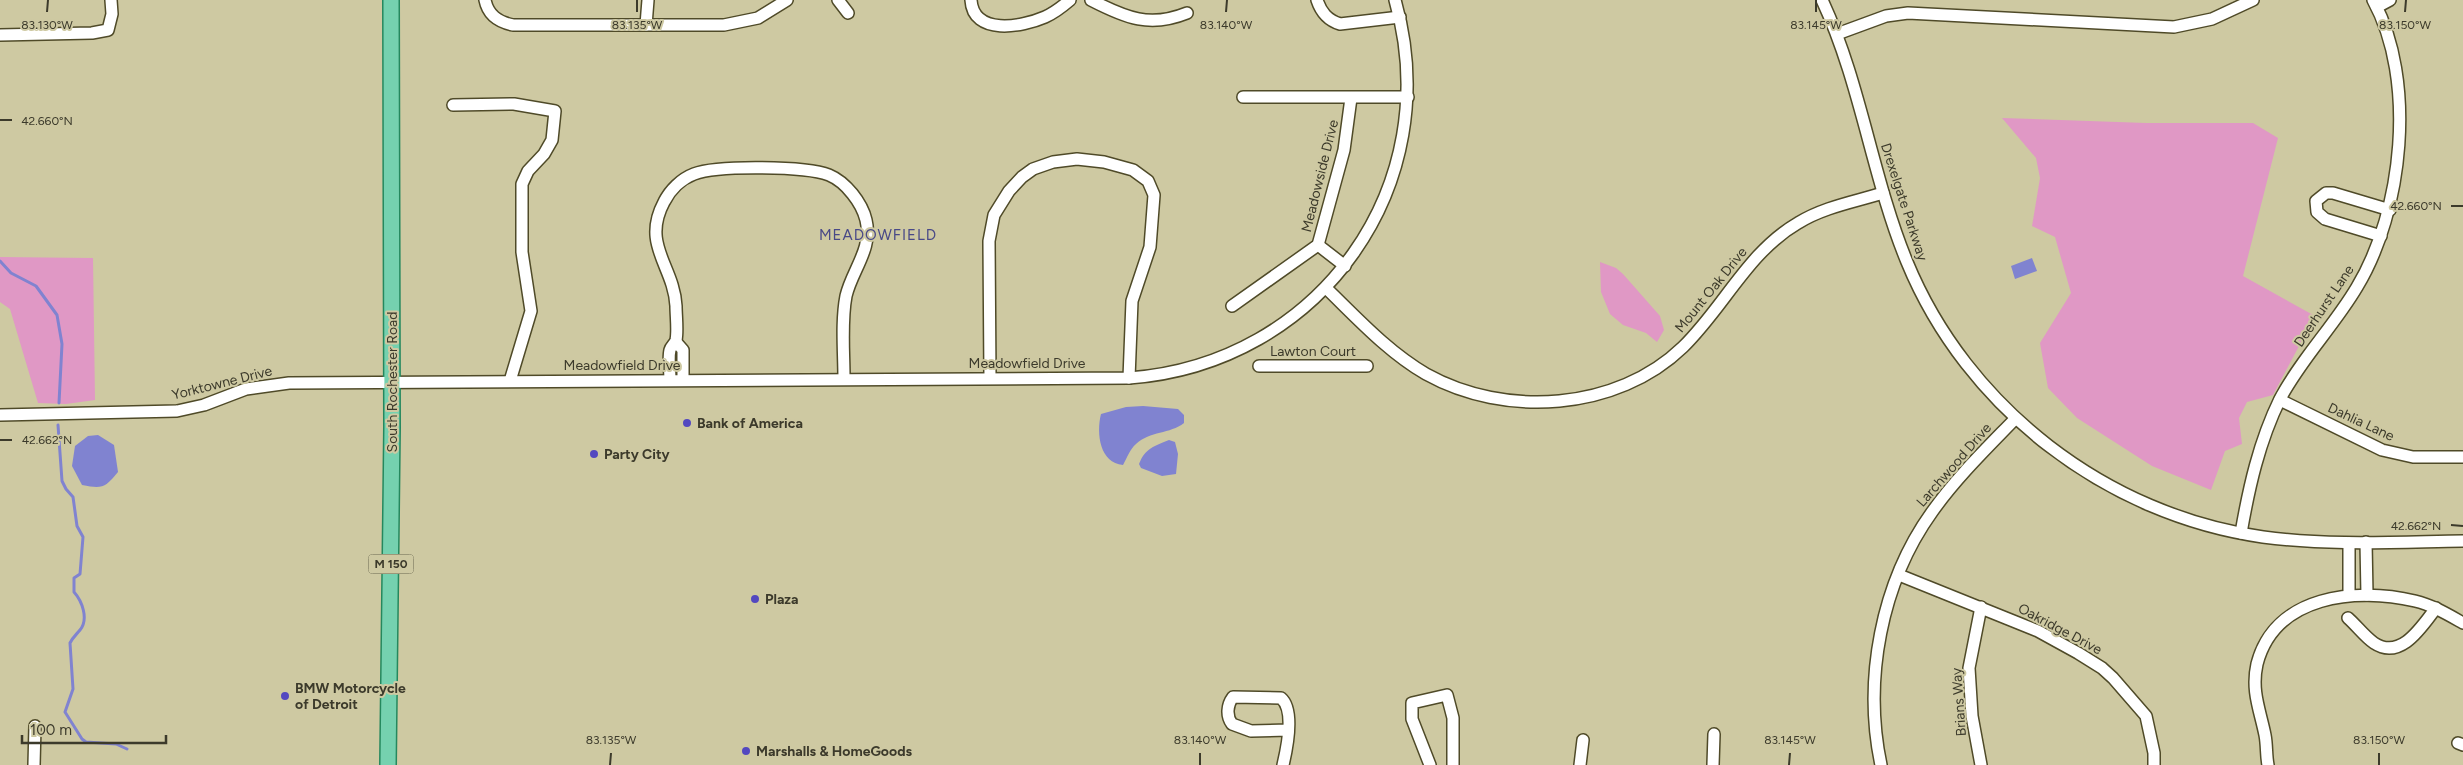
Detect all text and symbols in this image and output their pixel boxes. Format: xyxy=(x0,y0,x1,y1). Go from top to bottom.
text: 83.130°W xyxy=(21,18,73,32)
text: 83.135°W xyxy=(612,18,663,32)
text: 83.140°W xyxy=(1200,18,1253,32)
text: 83.145°W xyxy=(1790,18,1842,32)
text: 83.150°W xyxy=(2379,18,2431,32)
text: 42.660°N xyxy=(21,114,73,128)
street label: Meadowside Drive xyxy=(1298,118,1342,234)
street label: Drexelgate Parkway xyxy=(1877,141,1931,264)
text: 42.660°N xyxy=(2390,199,2442,213)
district label: MEADOWFIELD xyxy=(819,226,937,244)
street label: Mount Oak Drive xyxy=(1671,244,1751,336)
street label: Deerhurst Lane xyxy=(2290,262,2358,350)
street label: South Rochester Road xyxy=(384,312,401,452)
street label: Lawton Court xyxy=(1270,343,1356,360)
street label: Meadowfield Drive xyxy=(969,355,1086,372)
street label: Meadowfield Drive xyxy=(564,357,681,374)
street label: Yorktowne Drive xyxy=(170,362,274,404)
street label: Dahlia Lane xyxy=(2325,399,2397,445)
place label: Bank of America xyxy=(697,415,803,432)
marker: Bank of America xyxy=(681,417,693,429)
street label: Larchwood Drive xyxy=(1913,419,1995,510)
text: 42.662°N xyxy=(22,433,72,447)
place label: Party City xyxy=(604,446,671,463)
marker: Party City xyxy=(588,448,600,460)
text: 42.662°N xyxy=(2391,519,2441,533)
road number: M 150 xyxy=(368,554,414,574)
place label: Plaza xyxy=(765,591,799,608)
marker: Plaza xyxy=(749,593,761,605)
street label: Oakridge Drive xyxy=(2015,600,2105,658)
street label: Brians Way xyxy=(1948,666,1970,737)
place label: BMW Motorcycle of Detroit xyxy=(295,680,406,713)
marker: BMW Motorcycle of Detroit xyxy=(279,690,291,702)
scale bar xyxy=(22,712,166,744)
text: 100 m xyxy=(30,721,72,739)
text: 83.135°W xyxy=(586,733,637,747)
text: 83.140°W xyxy=(1174,733,1227,747)
text: 83.145°W xyxy=(1764,733,1816,747)
text: 83.150°W xyxy=(2353,733,2405,747)
place label: Marshalls & HomeGoods xyxy=(756,743,912,760)
marker: Marshalls & HomeGoods xyxy=(740,745,752,757)

